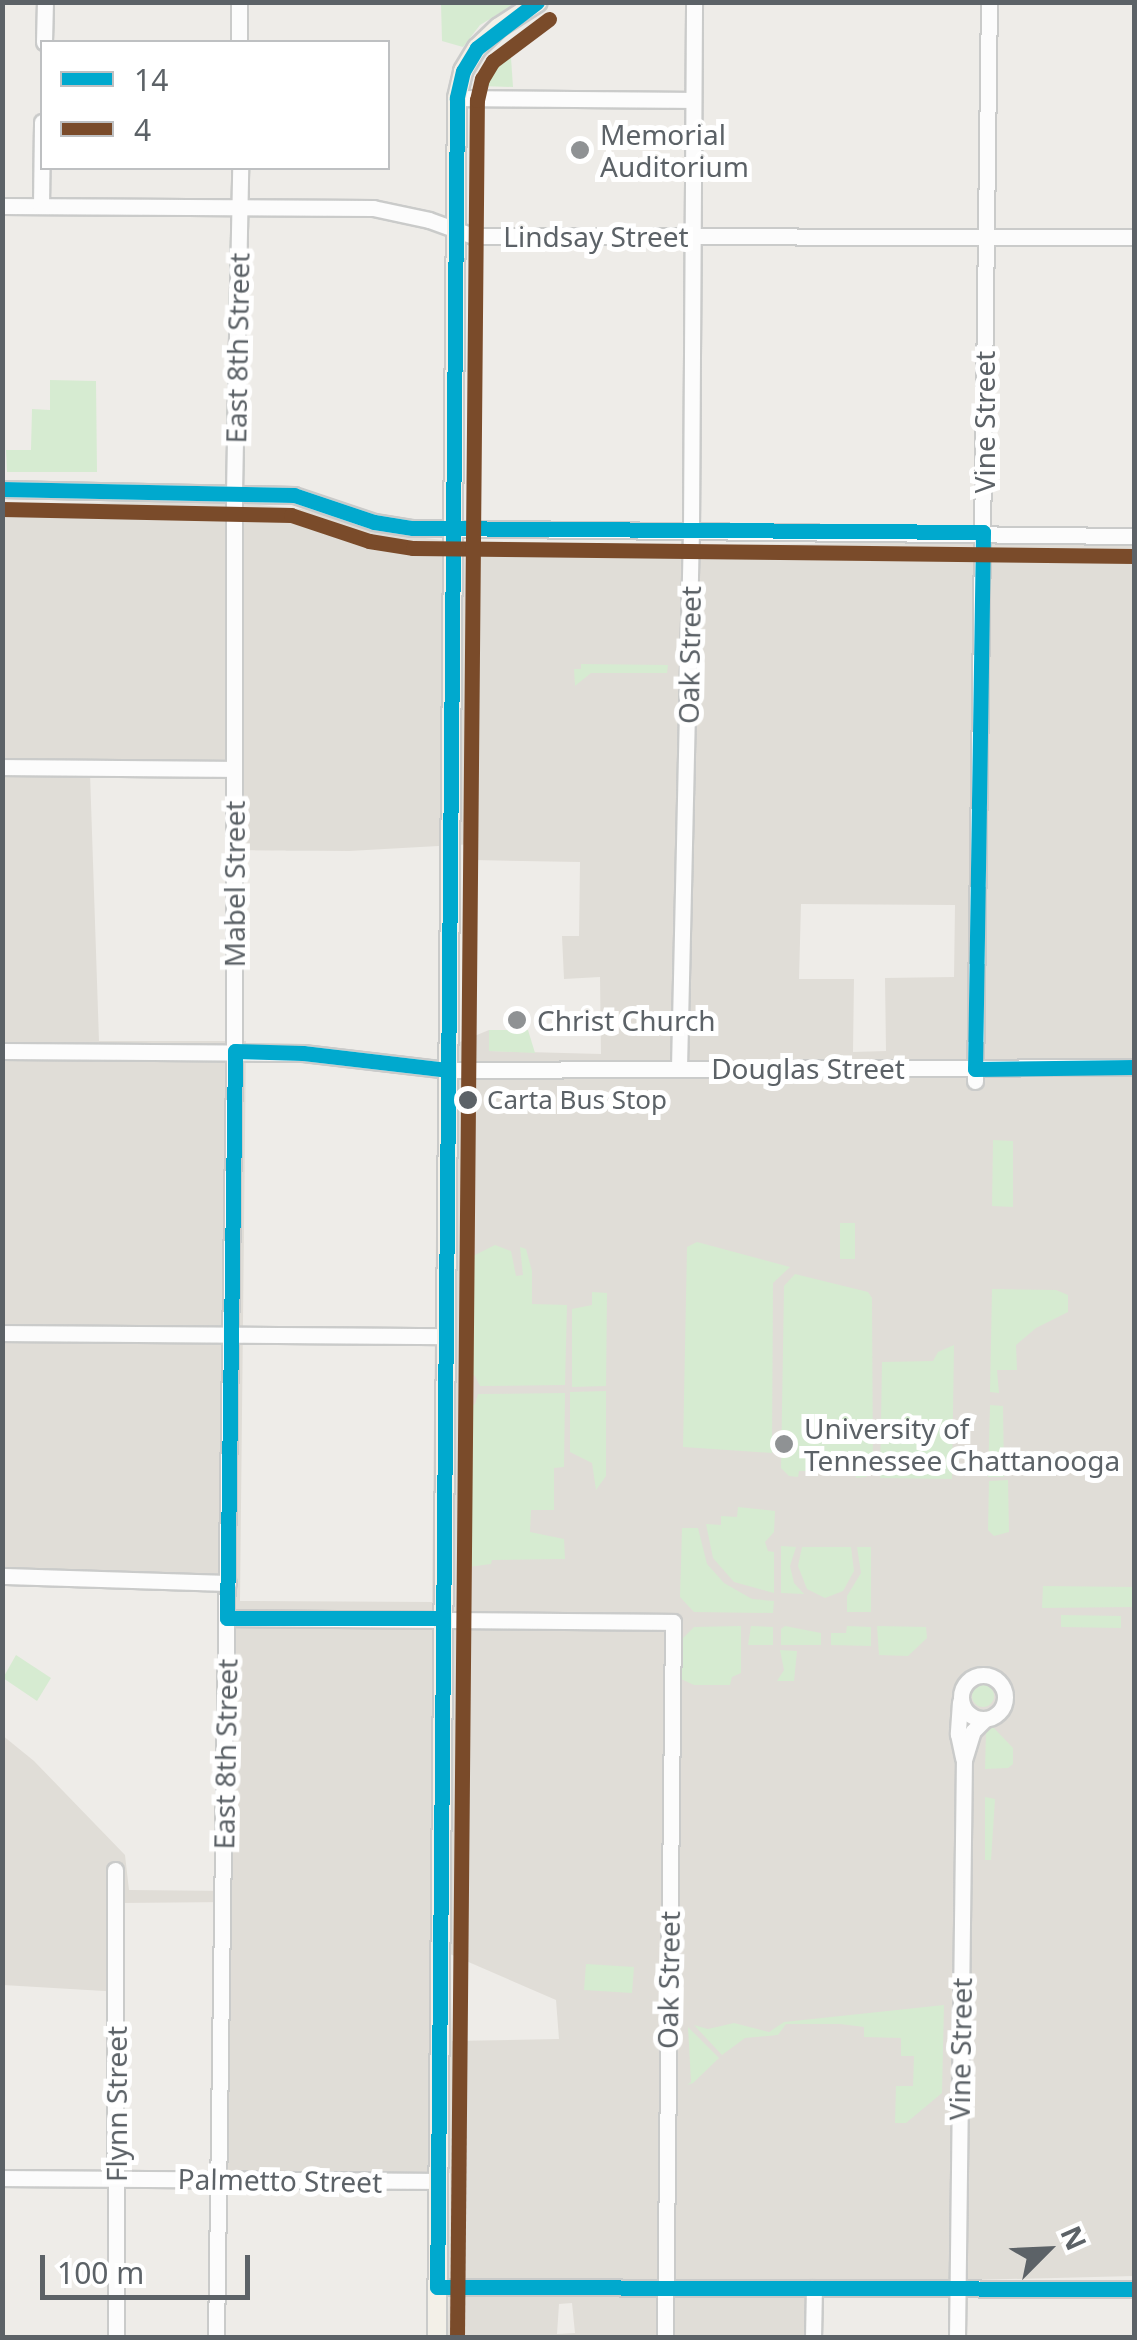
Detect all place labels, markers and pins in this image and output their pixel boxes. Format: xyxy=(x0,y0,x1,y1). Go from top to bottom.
place label: Memorial Auditorium xyxy=(600,117,749,183)
marker: Memorial Auditorium xyxy=(569,139,591,161)
place label: Christ Church xyxy=(537,1003,716,1037)
marker: Christ Church xyxy=(506,1009,528,1031)
place label: Carta Bus Stop xyxy=(487,1084,667,1116)
marker: Carta Bus Stop xyxy=(458,1090,478,1110)
place label: University of Tennessee Chattanooga xyxy=(804,1411,1120,1477)
marker: University of Tennessee Chattanooga xyxy=(773,1433,795,1455)

